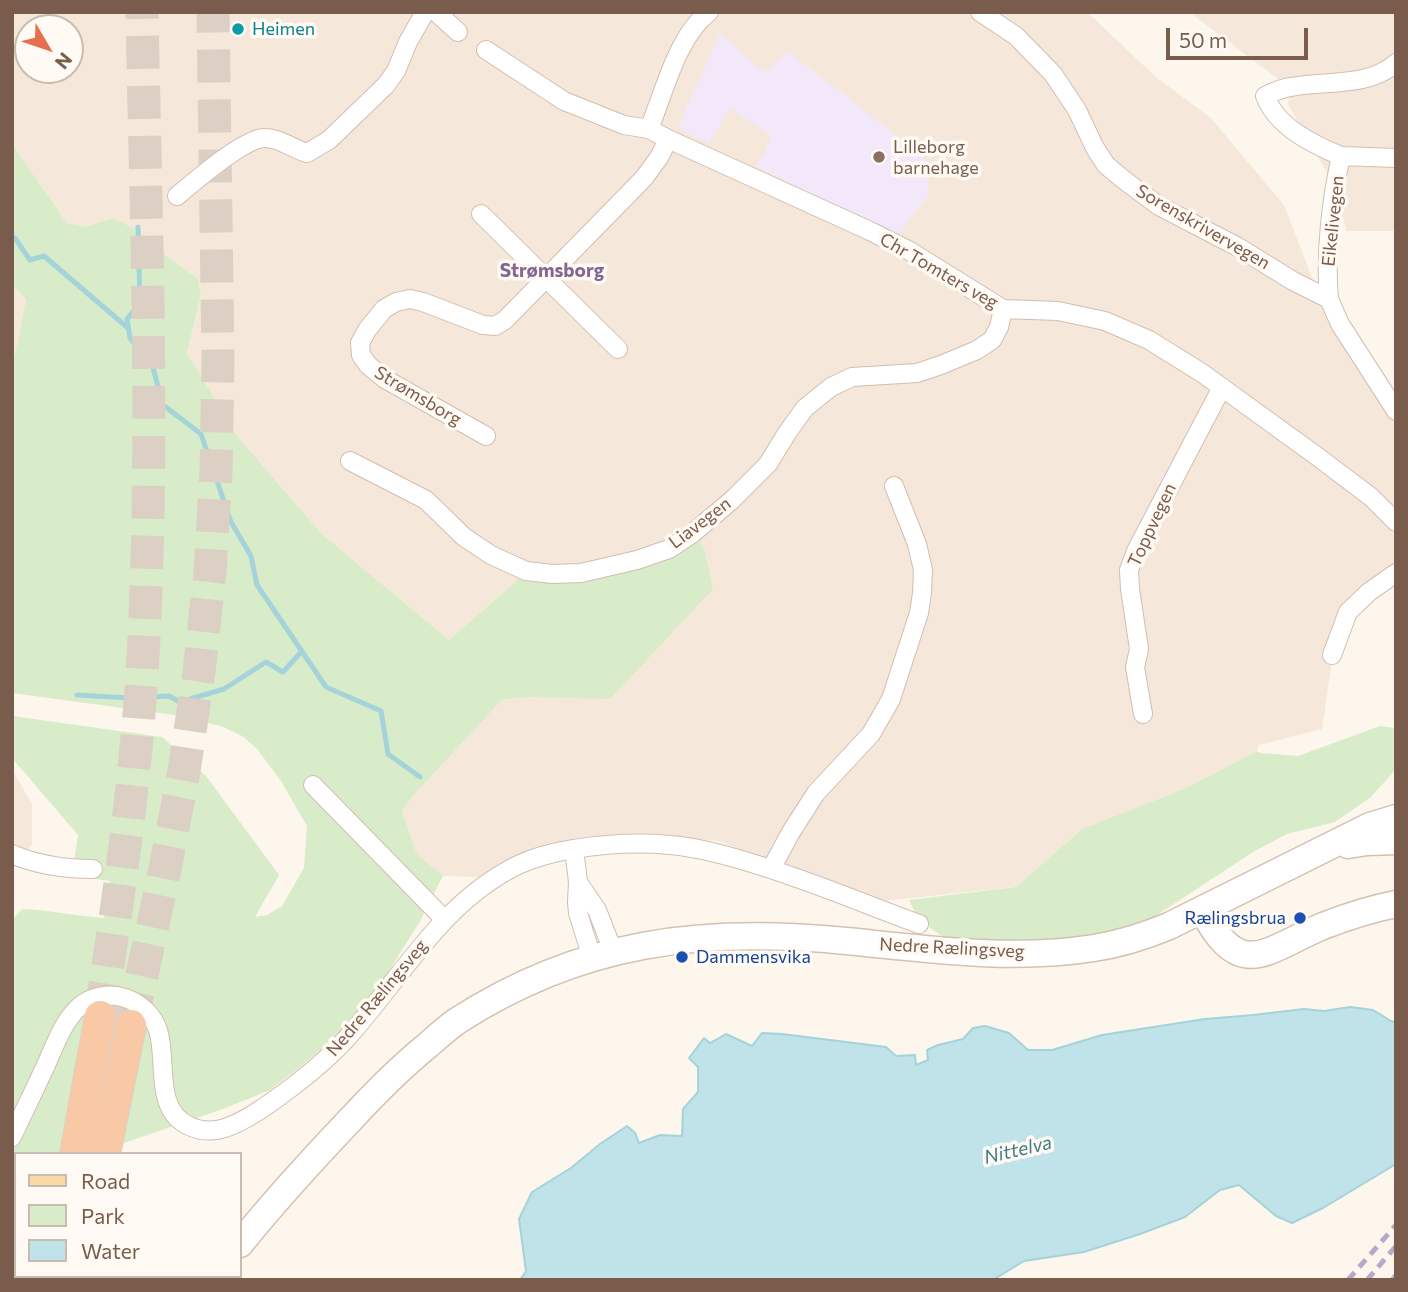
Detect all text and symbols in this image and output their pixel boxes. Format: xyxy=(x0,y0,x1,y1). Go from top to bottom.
north arrow xyxy=(14,14,84,84)
scale bar xyxy=(1170,14,1312,58)
place label: Heimen xyxy=(252,18,315,40)
marker: Heimen xyxy=(230,21,246,37)
text: 50 m xyxy=(1179,27,1227,52)
text: N xyxy=(51,48,78,74)
place label: Lilleborg barnehage xyxy=(893,136,979,178)
marker: Lilleborg barnehage xyxy=(871,149,887,165)
street label: Eikelivegen xyxy=(1317,175,1349,267)
street label: Sorenskrivervegen xyxy=(1132,180,1274,274)
street label: Chr Tomters veg xyxy=(876,228,1002,314)
district label: Strømsborg xyxy=(500,260,604,282)
street label: Strømsborg xyxy=(371,362,465,430)
street label: Toppvegen xyxy=(1123,480,1181,570)
street label: Liavegen xyxy=(665,493,735,553)
place label: Rælingsbrua xyxy=(1185,907,1286,929)
marker: Rælingsbrua xyxy=(1292,910,1308,926)
street label: Nedre Rælingsveg xyxy=(879,933,1025,963)
street label: Nedre Rælingsveg xyxy=(322,935,432,1061)
place label: Dammensvika xyxy=(696,946,811,968)
marker: Dammensvika xyxy=(674,949,690,965)
water label: Nittelva xyxy=(982,1131,1054,1169)
legend xyxy=(14,1152,242,1278)
text: Road xyxy=(81,1168,130,1193)
text: Park xyxy=(81,1203,125,1228)
text: Water xyxy=(81,1238,140,1263)

